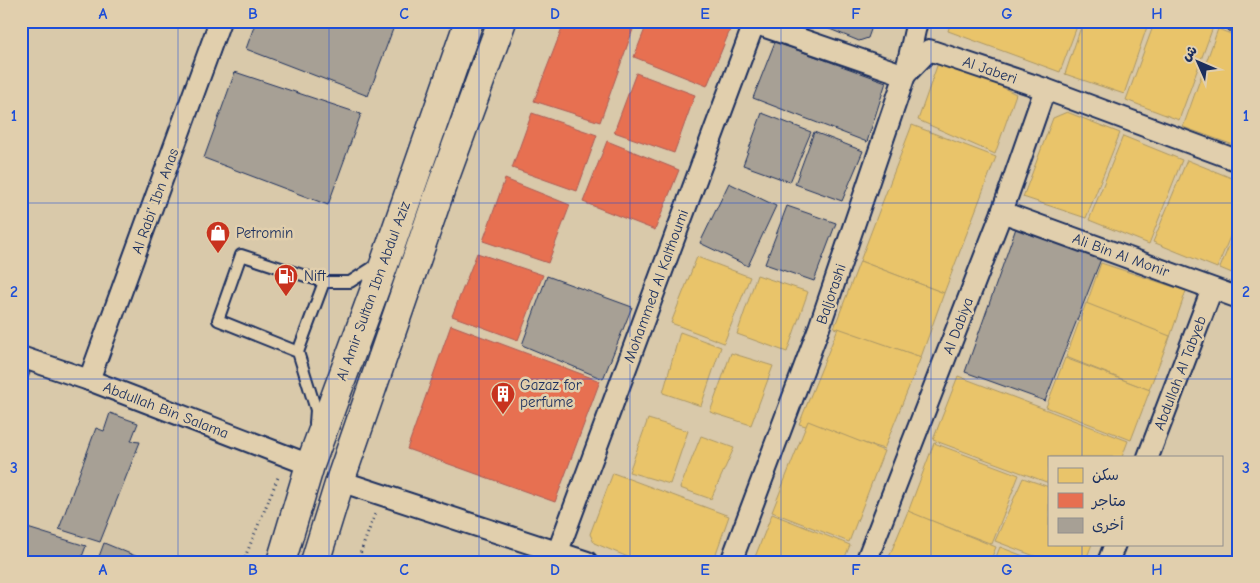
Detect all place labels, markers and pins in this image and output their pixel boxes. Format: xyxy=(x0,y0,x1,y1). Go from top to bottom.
shop icon: Petromin xyxy=(205,220,231,254)
place label: Petromin xyxy=(236,224,293,242)
fuel station icon: Nift xyxy=(273,263,299,297)
place label: Nift xyxy=(304,267,326,285)
place label: Gazaz for perfume xyxy=(520,376,582,411)
building icon: Gazaz for perfume xyxy=(490,381,516,415)

